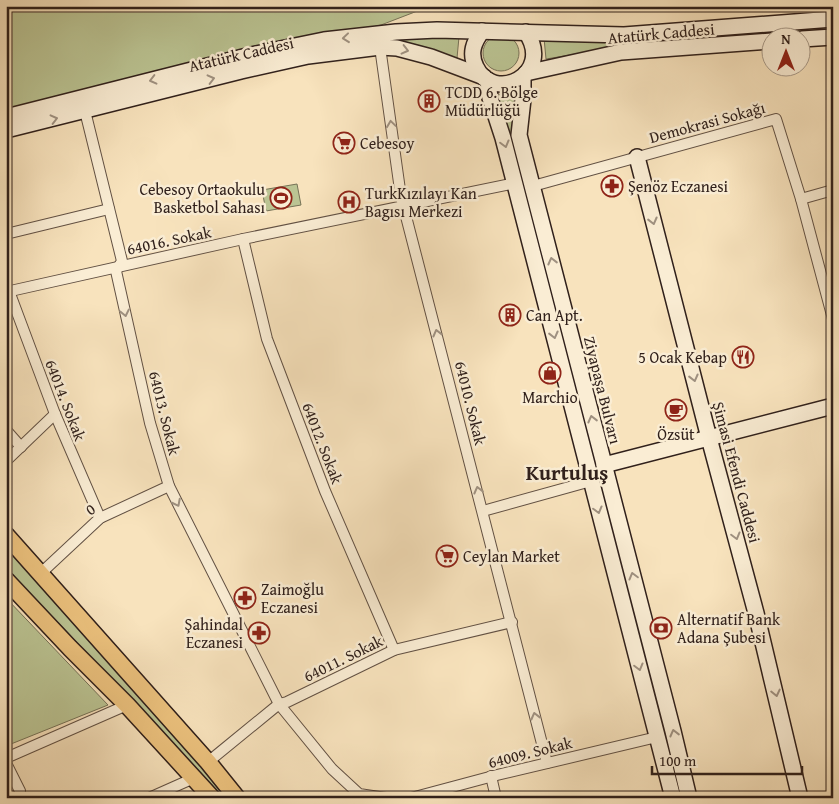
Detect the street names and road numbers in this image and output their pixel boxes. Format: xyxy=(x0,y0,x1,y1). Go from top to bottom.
street label: Atatürk Caddesi xyxy=(607,16,716,50)
street label: Atatürk Caddesi xyxy=(186,30,296,78)
street label: Demokrasi Sokağı xyxy=(646,95,768,149)
street label: 64016. Sokak xyxy=(125,219,214,261)
street label: Ziyapaşa Bulvarı xyxy=(578,334,628,447)
street label: 64014. Sokak xyxy=(39,356,93,445)
street label: 64010. Sokak xyxy=(449,359,493,448)
street label: 64013. Sokak xyxy=(143,369,187,458)
street label: 64012. Sokak xyxy=(296,399,350,488)
street label: Şimasi Efendi Caddesi xyxy=(707,399,768,546)
street label: 0 xyxy=(80,497,100,521)
street label: 64011. Sokak xyxy=(299,628,388,688)
street label: 64009. Sokak xyxy=(486,730,575,774)

